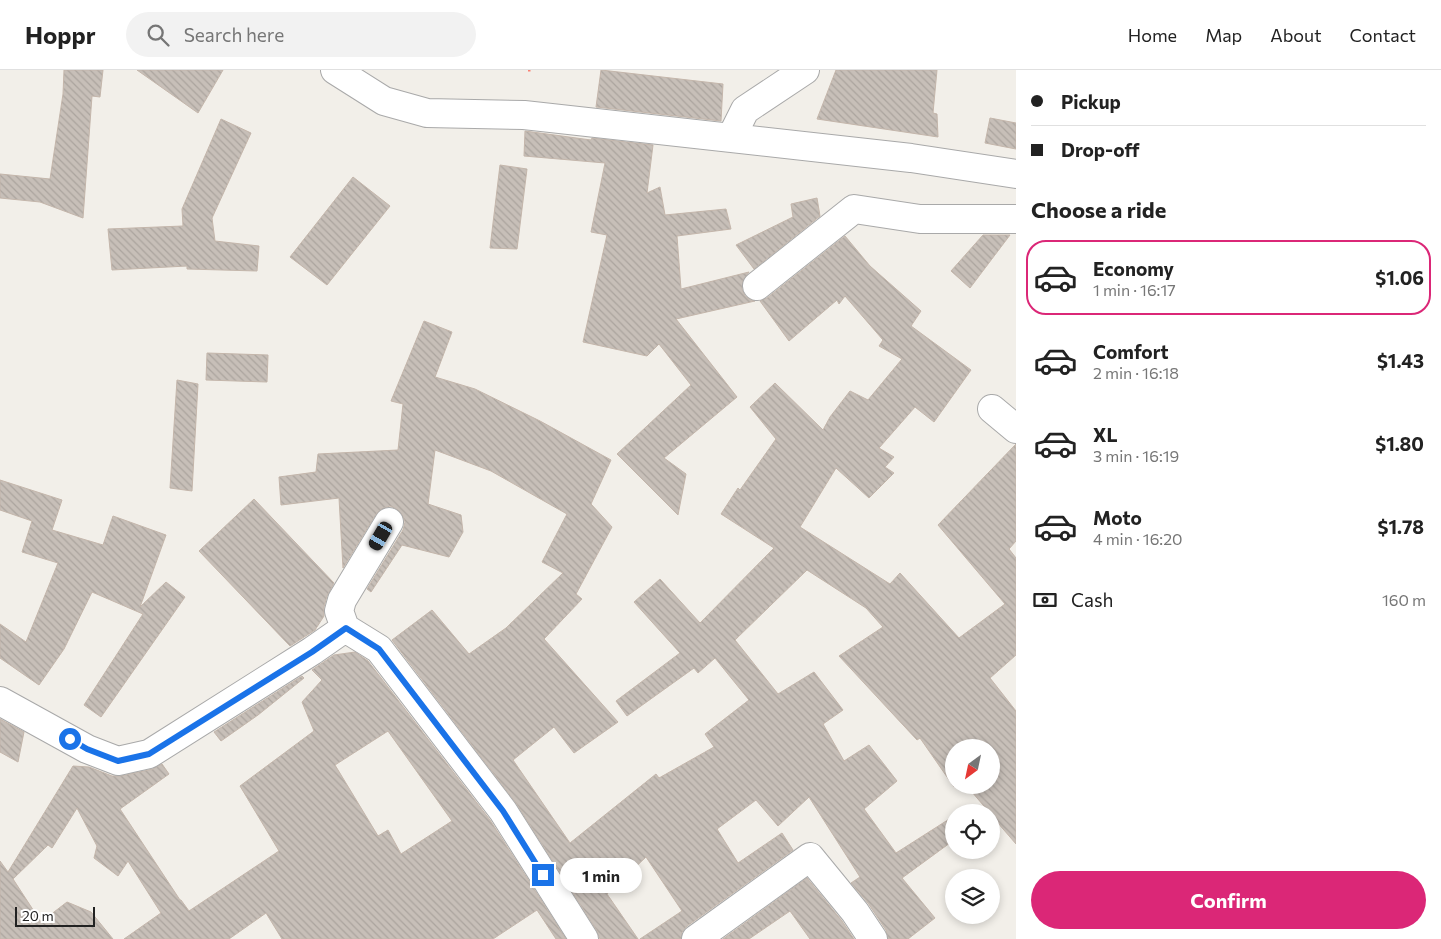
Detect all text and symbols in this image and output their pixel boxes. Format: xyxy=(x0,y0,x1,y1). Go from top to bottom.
search box xyxy=(126,12,476,57)
text: Hoppr xyxy=(25,20,96,49)
icon: search xyxy=(144,21,172,49)
text: Search here xyxy=(184,23,284,46)
text: Home xyxy=(1128,24,1177,46)
text: Map xyxy=(1205,24,1242,46)
text: About xyxy=(1270,24,1322,46)
text: Contact xyxy=(1350,24,1416,46)
text: Pickup xyxy=(1061,90,1121,113)
text: Drop-off xyxy=(1061,138,1140,161)
text: Choose a ride xyxy=(1031,196,1166,223)
icon: car xyxy=(1033,255,1078,300)
text: Economy xyxy=(1093,257,1174,280)
text: $1.06 xyxy=(1375,266,1424,289)
text: 1 min · 16:17 xyxy=(1093,280,1176,299)
icon: car xyxy=(1033,338,1078,383)
text: Comfort xyxy=(1093,340,1169,363)
text: $1.43 xyxy=(1377,349,1424,372)
text: 2 min · 16:18 xyxy=(1093,363,1179,382)
icon: car xyxy=(1033,421,1078,466)
text: XL xyxy=(1093,423,1118,446)
text: $1.80 xyxy=(1375,432,1424,455)
text: 3 min · 16:19 xyxy=(1093,446,1179,465)
icon: car xyxy=(1033,504,1078,549)
text: Moto xyxy=(1093,506,1142,529)
text: $1.78 xyxy=(1378,515,1424,538)
car xyxy=(367,519,394,553)
text: 4 min · 16:20 xyxy=(1093,529,1182,548)
icon: cash xyxy=(1031,586,1059,614)
text: Cash xyxy=(1071,588,1113,611)
text: 160 m xyxy=(1382,590,1426,609)
route start xyxy=(59,728,81,750)
north arrow xyxy=(945,739,1000,794)
map controls xyxy=(945,739,1000,924)
button: locate xyxy=(945,804,1000,859)
callout: 1 min xyxy=(560,858,643,892)
route end xyxy=(532,864,554,886)
text: 1 min xyxy=(582,866,620,885)
button: layers xyxy=(945,869,1000,924)
button: Confirm xyxy=(1031,871,1426,929)
scale bar xyxy=(15,904,95,927)
text: 20 m xyxy=(22,907,54,924)

